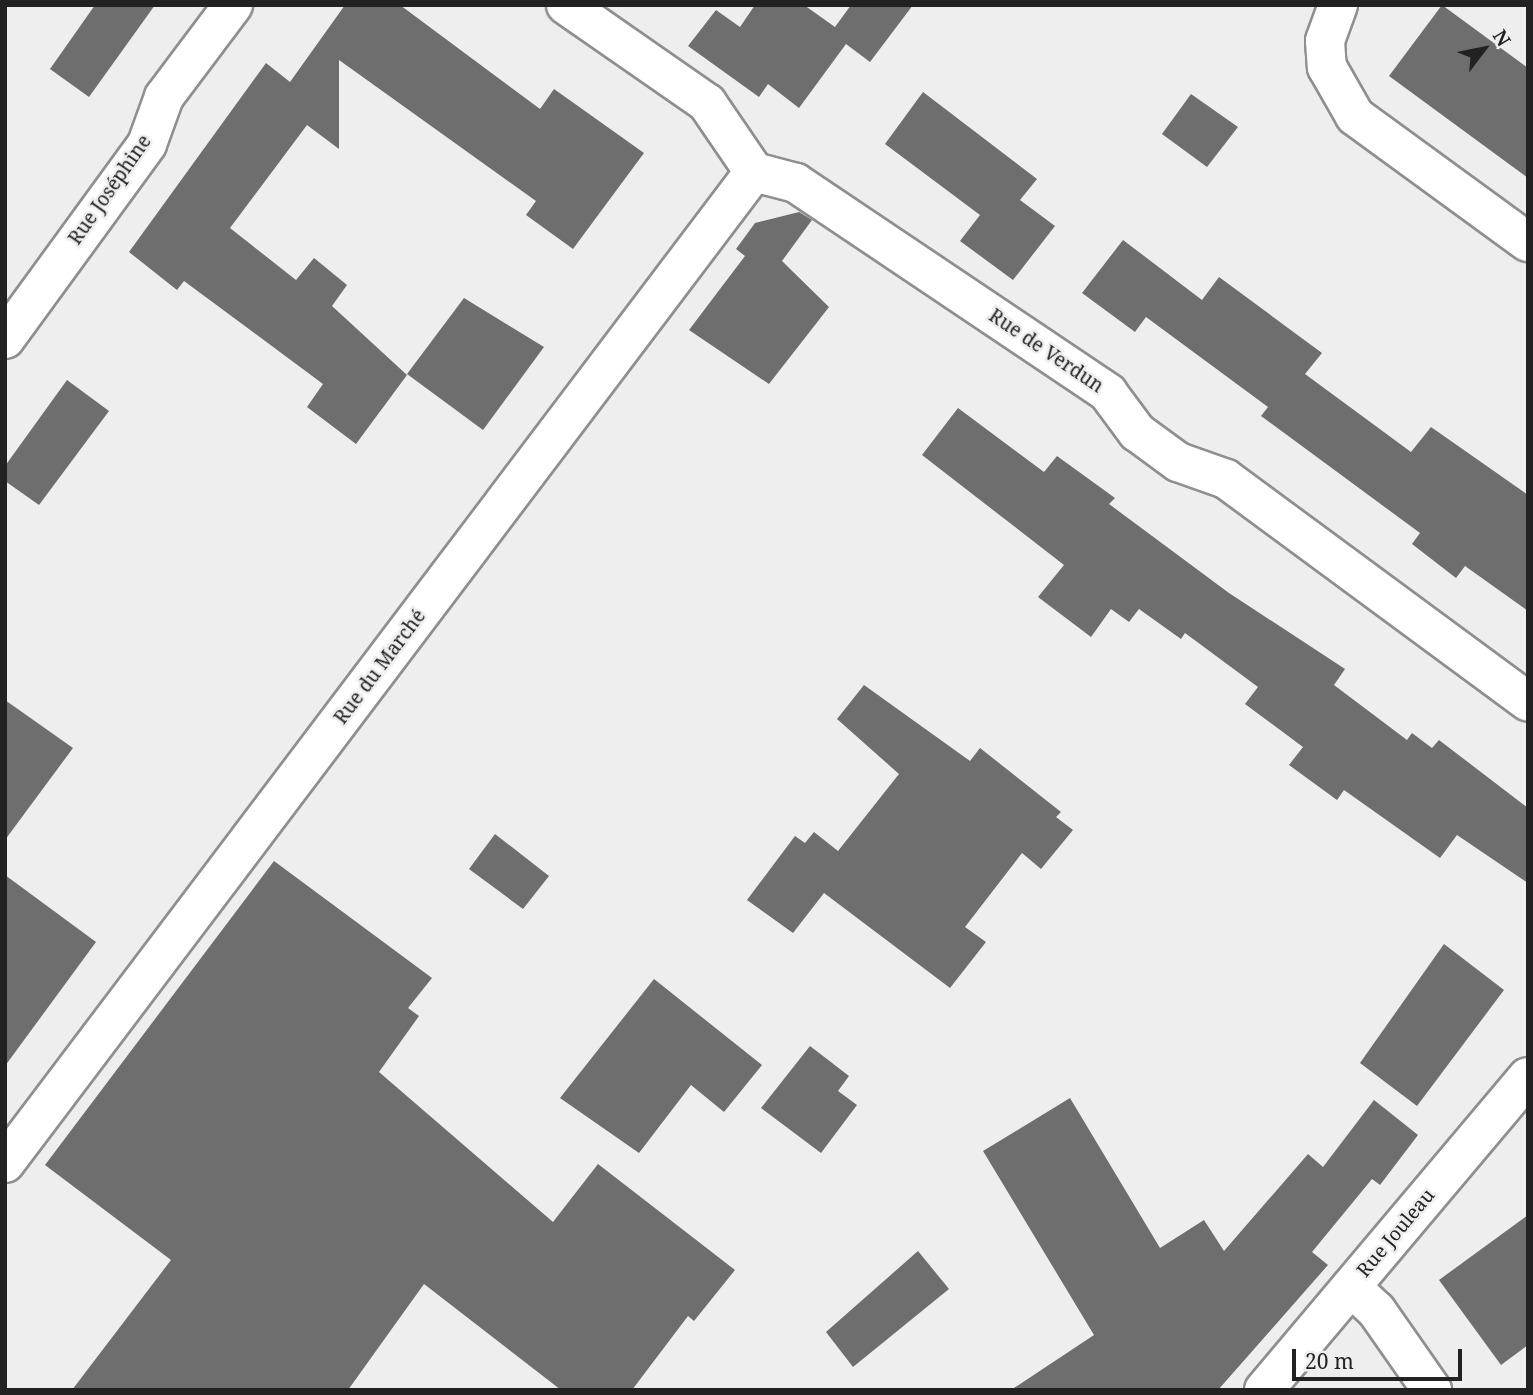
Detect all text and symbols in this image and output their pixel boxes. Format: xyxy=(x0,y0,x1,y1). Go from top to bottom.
north arrow xyxy=(1449,14,1519,84)
text: N xyxy=(1487,25,1517,51)
street label: Rue Joséphine xyxy=(64,131,156,249)
street label: Rue de Verdun xyxy=(984,304,1108,398)
street label: Rue du Marché xyxy=(330,605,430,729)
street label: Rue Jouleau xyxy=(1352,1184,1440,1282)
scale bar xyxy=(1295,1336,1465,1380)
text: 20 m xyxy=(1305,1347,1354,1375)

